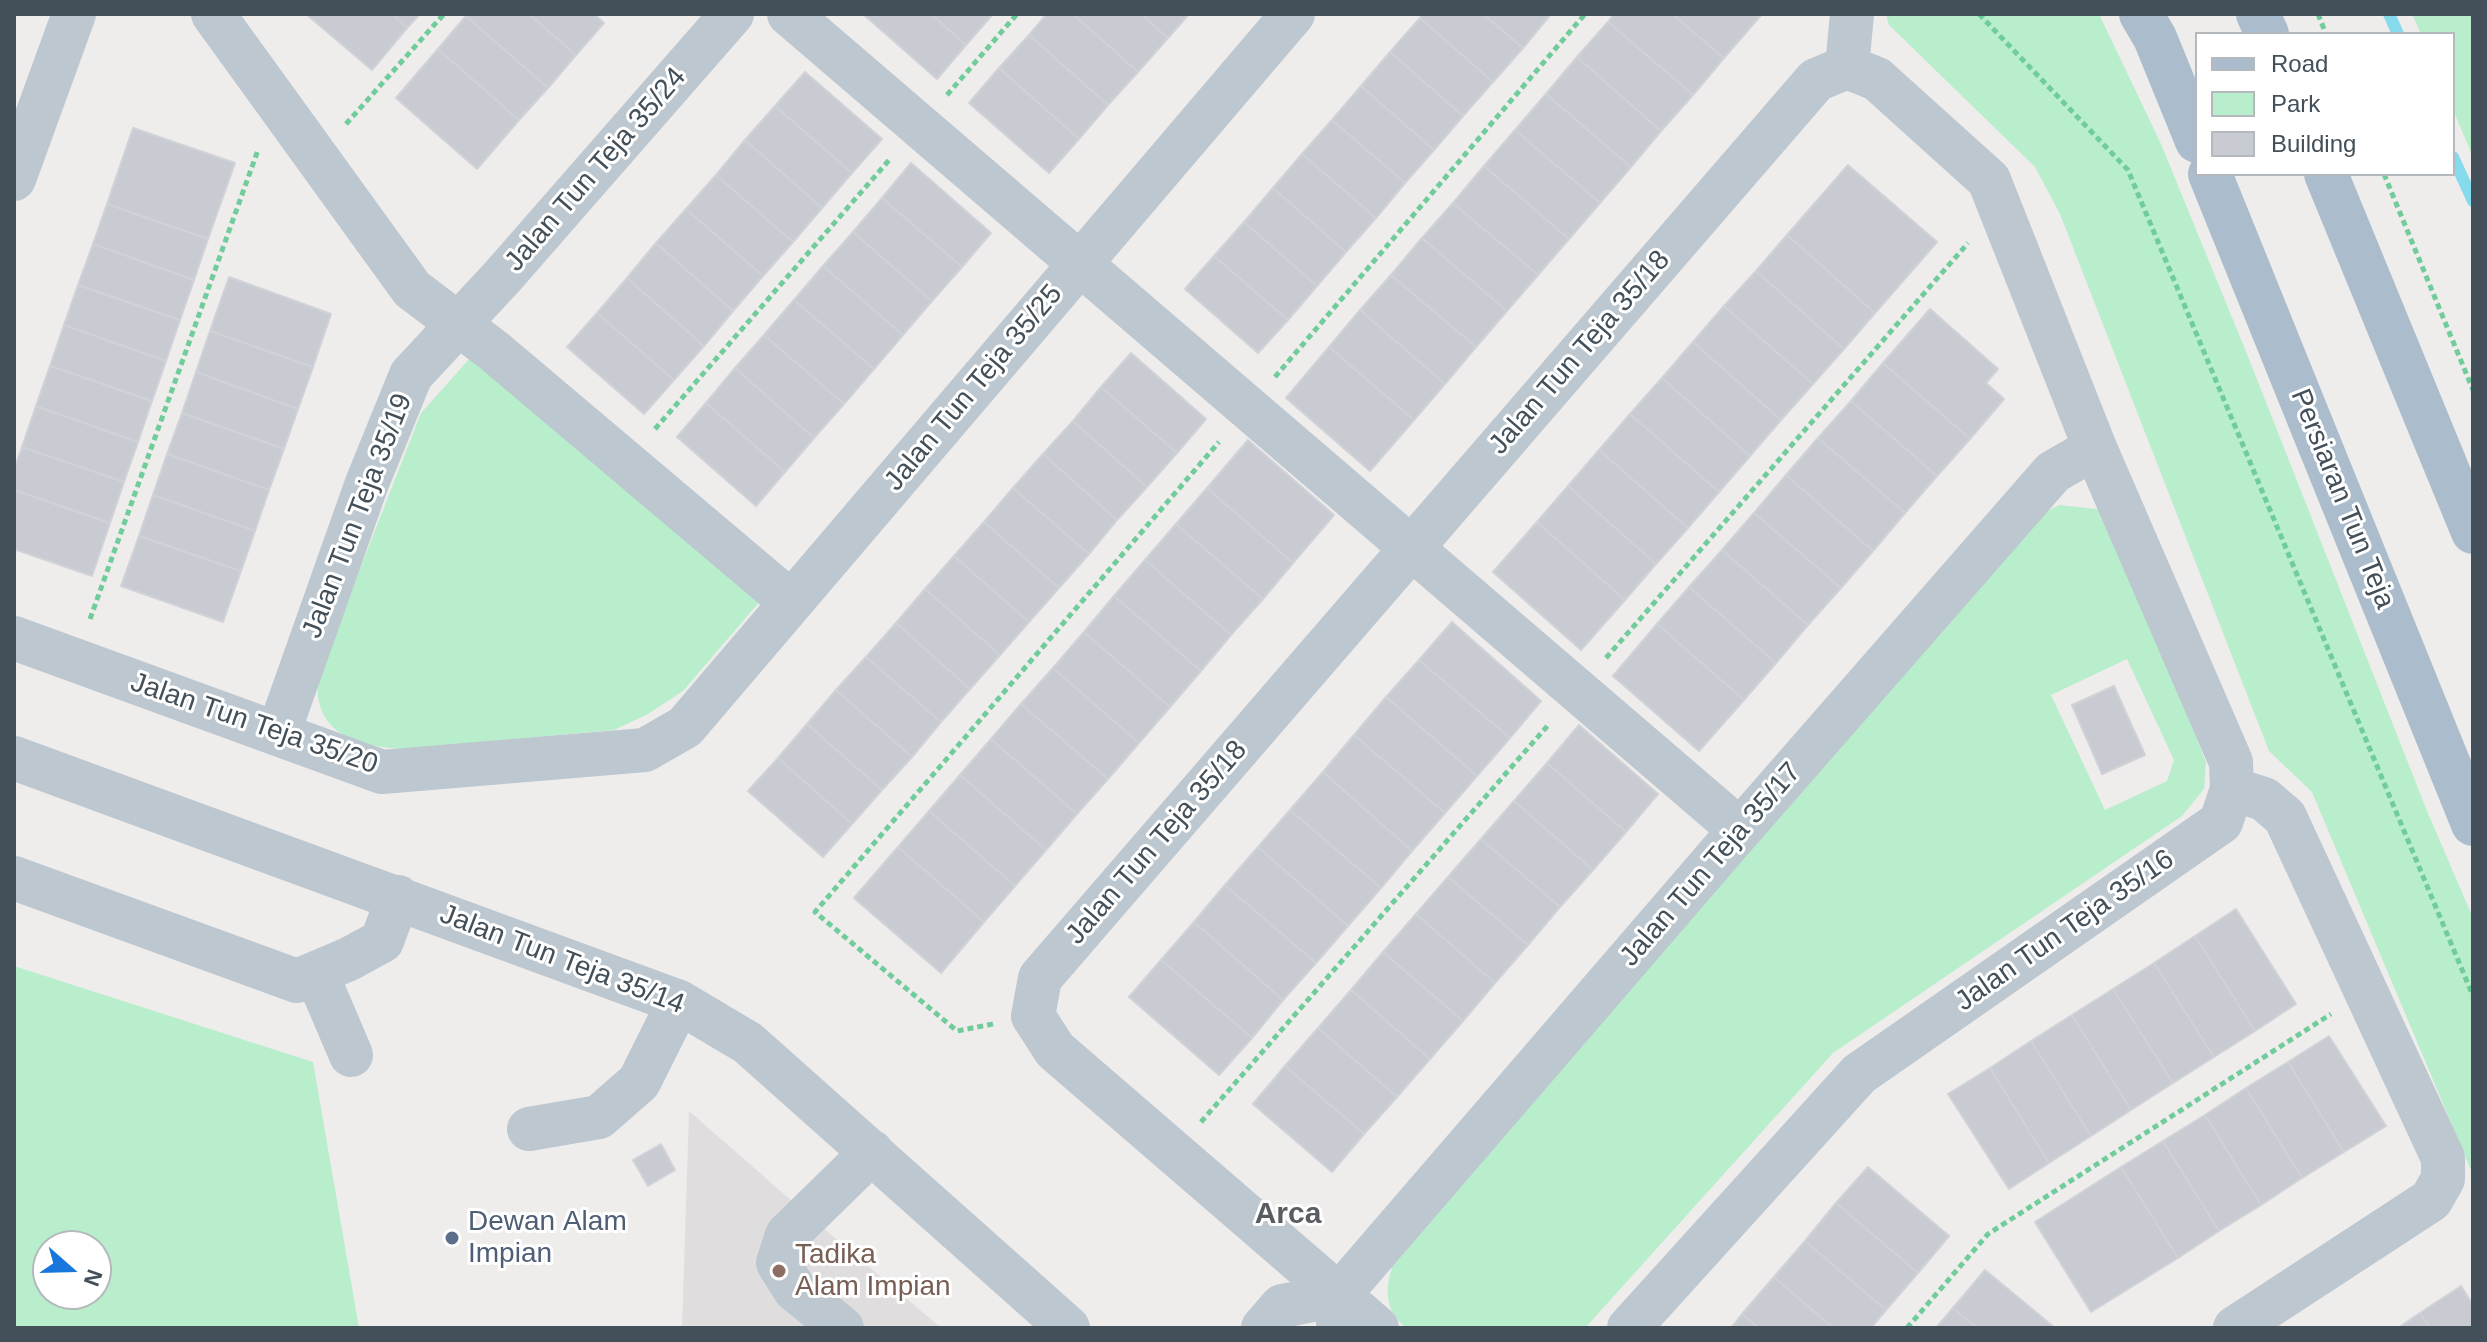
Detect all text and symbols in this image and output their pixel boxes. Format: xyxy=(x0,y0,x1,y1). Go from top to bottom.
legend xyxy=(2195,32,2455,176)
text: Road xyxy=(2271,50,2328,77)
street label: Jalan Tun Teja 35/24 xyxy=(498,61,694,279)
text: Park xyxy=(2271,90,2320,117)
text: Building xyxy=(2271,130,2356,157)
street label: Jalan Tun Teja 35/18 xyxy=(1482,244,1678,462)
street label: Jalan Tun Teja 35/25 xyxy=(878,278,1070,498)
street label: Persiaran Tun Teja xyxy=(2283,384,2401,614)
street label: Jalan Tun Teja 35/19 xyxy=(296,389,420,643)
street label: Jalan Tun Teja 35/20 xyxy=(126,666,382,782)
street label: Jalan Tun Teja 35/18 xyxy=(1059,734,1255,952)
street label: Jalan Tun Teja 35/17 xyxy=(1613,756,1809,974)
street label: Jalan Tun Teja 35/16 xyxy=(1949,843,2181,1019)
street label: Jalan Tun Teja 35/14 xyxy=(435,898,689,1022)
district label: Arca xyxy=(1255,1197,1321,1233)
place label: Dewan Alam Impian xyxy=(468,1205,627,1271)
marker: Dewan Alam Impian xyxy=(443,1229,461,1247)
north arrow xyxy=(32,1230,112,1310)
place label: Tadika Alam Impian xyxy=(795,1238,951,1304)
marker: Tadika Alam Impian xyxy=(770,1262,788,1280)
text: N xyxy=(79,1266,108,1289)

